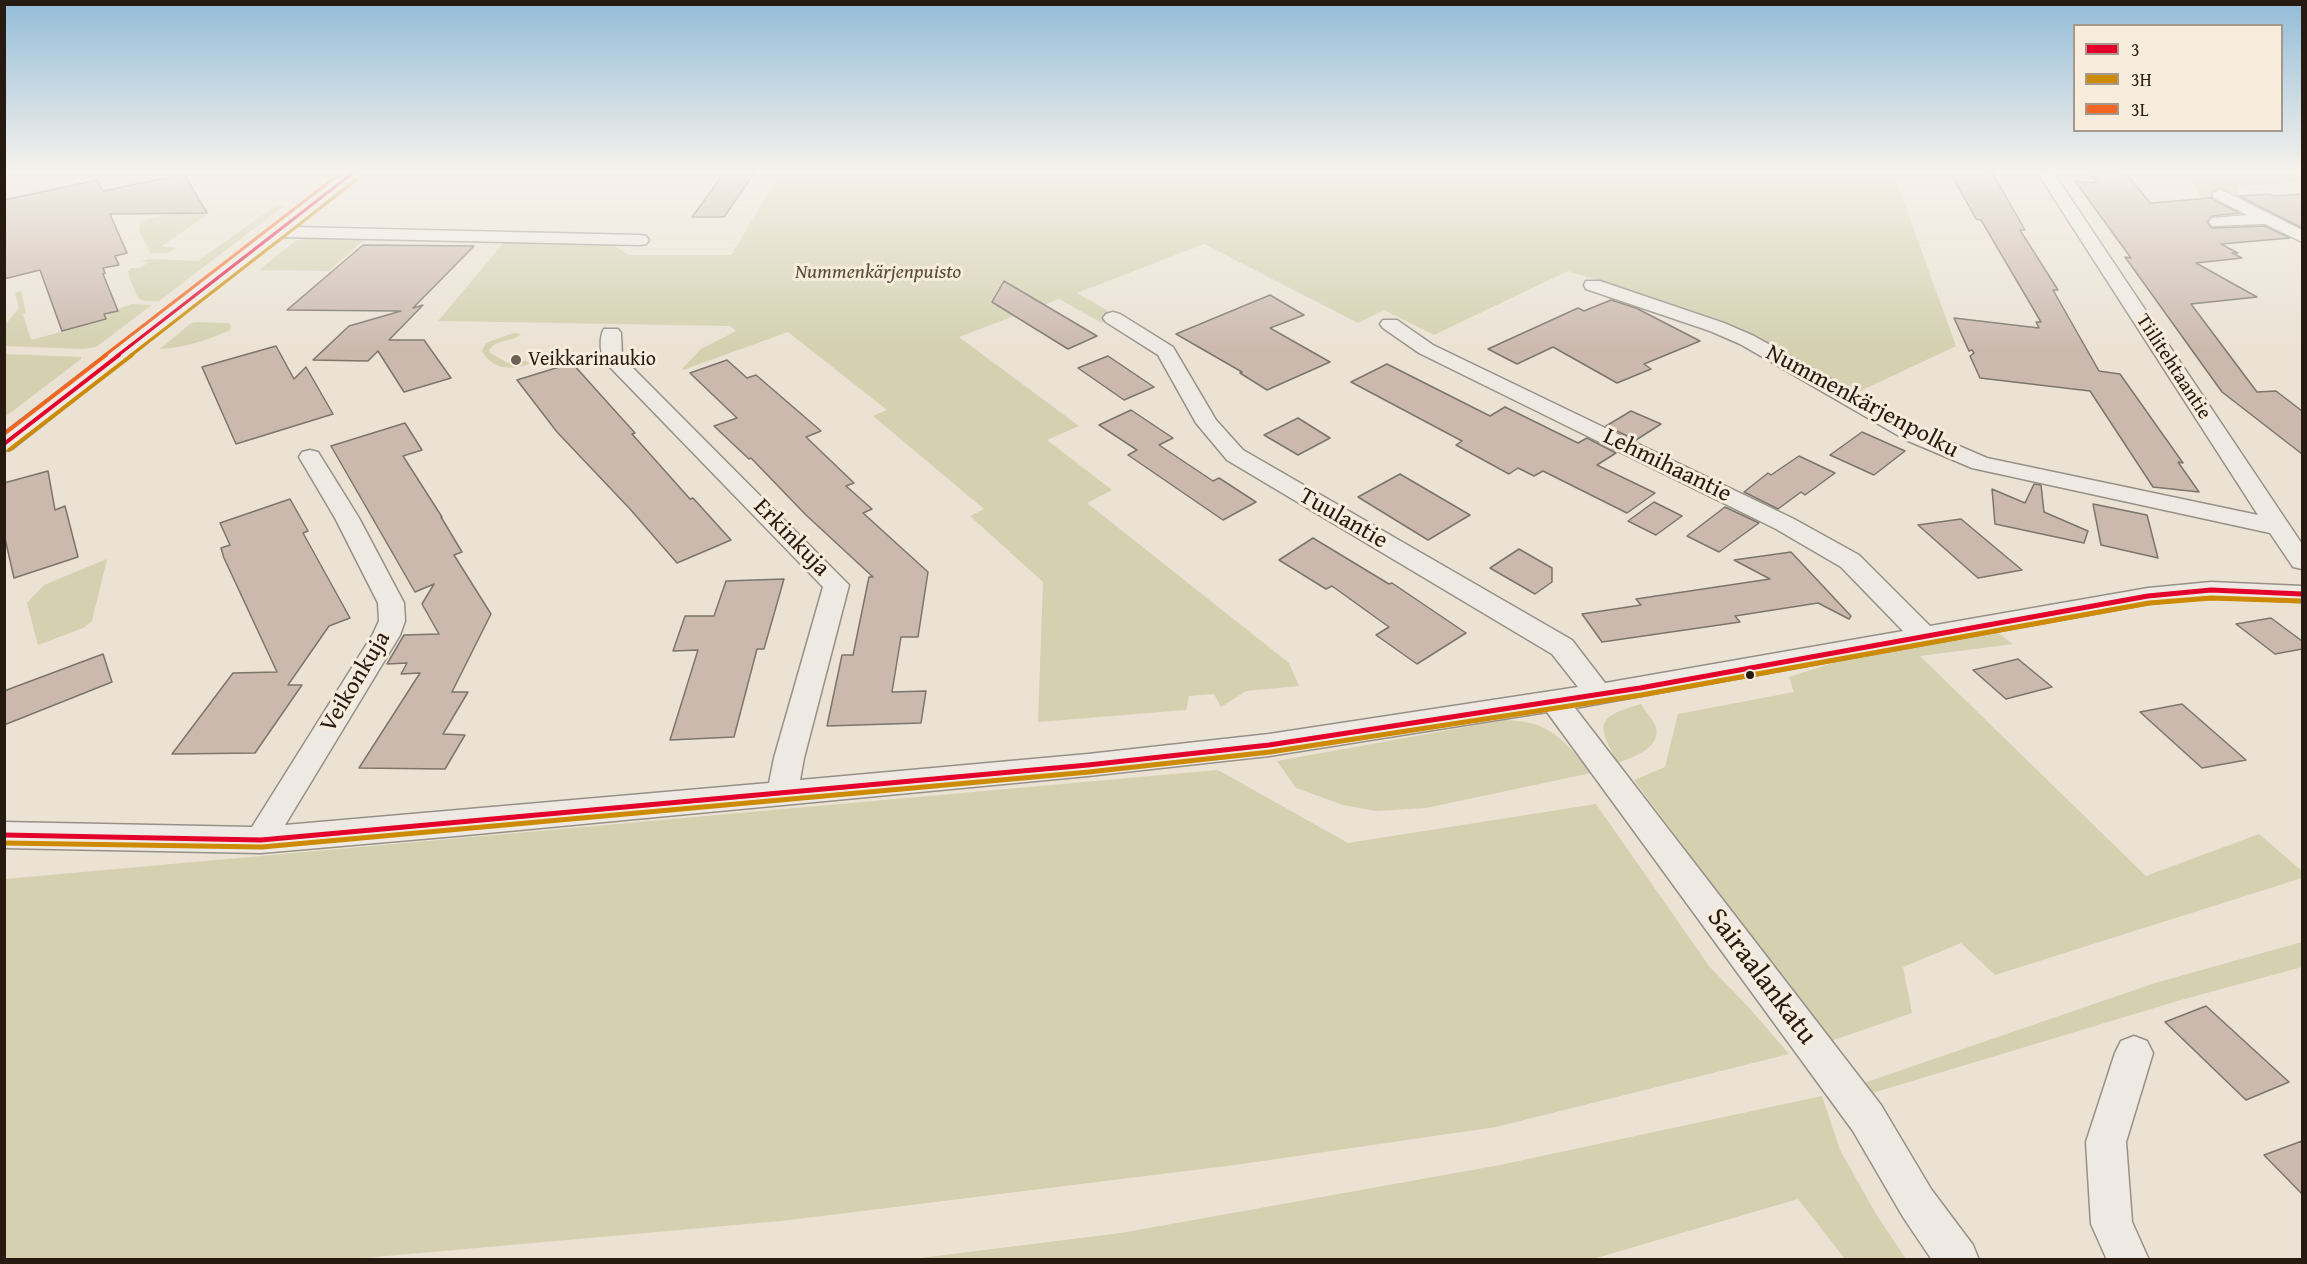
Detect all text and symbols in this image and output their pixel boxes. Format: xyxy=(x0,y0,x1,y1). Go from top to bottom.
legend xyxy=(2073,24,2283,132)
text: 3 xyxy=(2131,36,2140,63)
text: 3H xyxy=(2131,66,2152,93)
text: 3L xyxy=(2131,96,2148,123)
park label: Nummenkärjenpuisto xyxy=(795,261,961,285)
street label: Tiilitehtaantie xyxy=(2130,310,2216,424)
street label: Nummenkärjenpolku xyxy=(1761,339,1963,465)
place label: Veikkarinaukio xyxy=(528,348,656,372)
marker: Veikkarinaukio xyxy=(509,353,523,367)
street label: Lehmihaantie xyxy=(1598,423,1736,509)
street label: Tuulantie xyxy=(1294,482,1392,556)
street label: Erkinkuja xyxy=(747,493,835,583)
street label: Veikonkuja xyxy=(315,626,397,738)
unlabelled marker xyxy=(1744,669,1756,681)
street label: Sairaalankatu xyxy=(1699,902,1823,1052)

